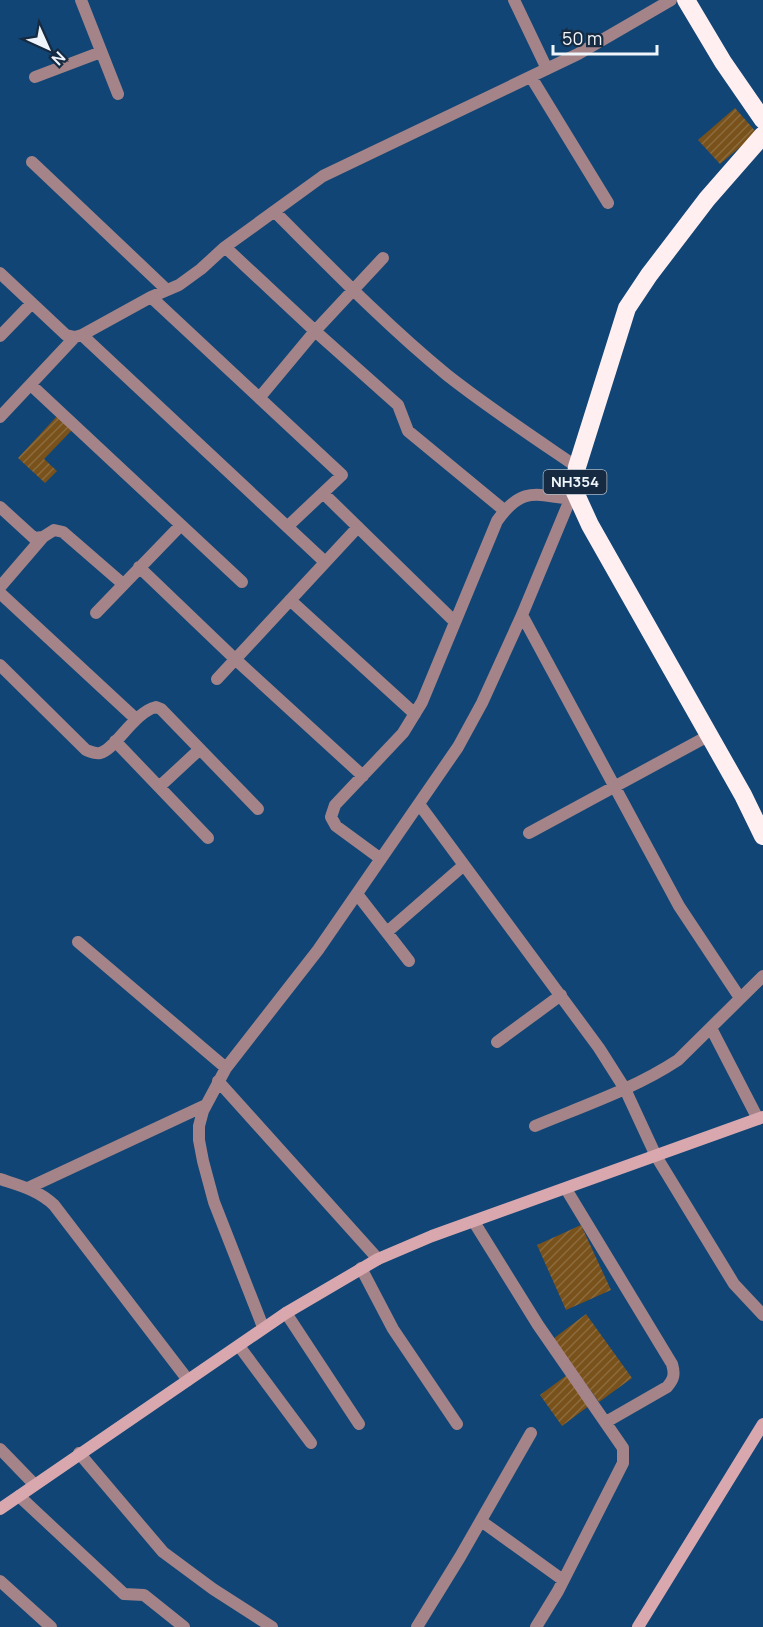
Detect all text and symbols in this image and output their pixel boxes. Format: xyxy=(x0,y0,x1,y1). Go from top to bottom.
north arrow xyxy=(18,18,78,78)
scale bar xyxy=(553,18,656,56)
text: 50 m xyxy=(562,26,602,50)
text: N xyxy=(47,47,70,70)
road number: NH354 xyxy=(544,470,606,494)

